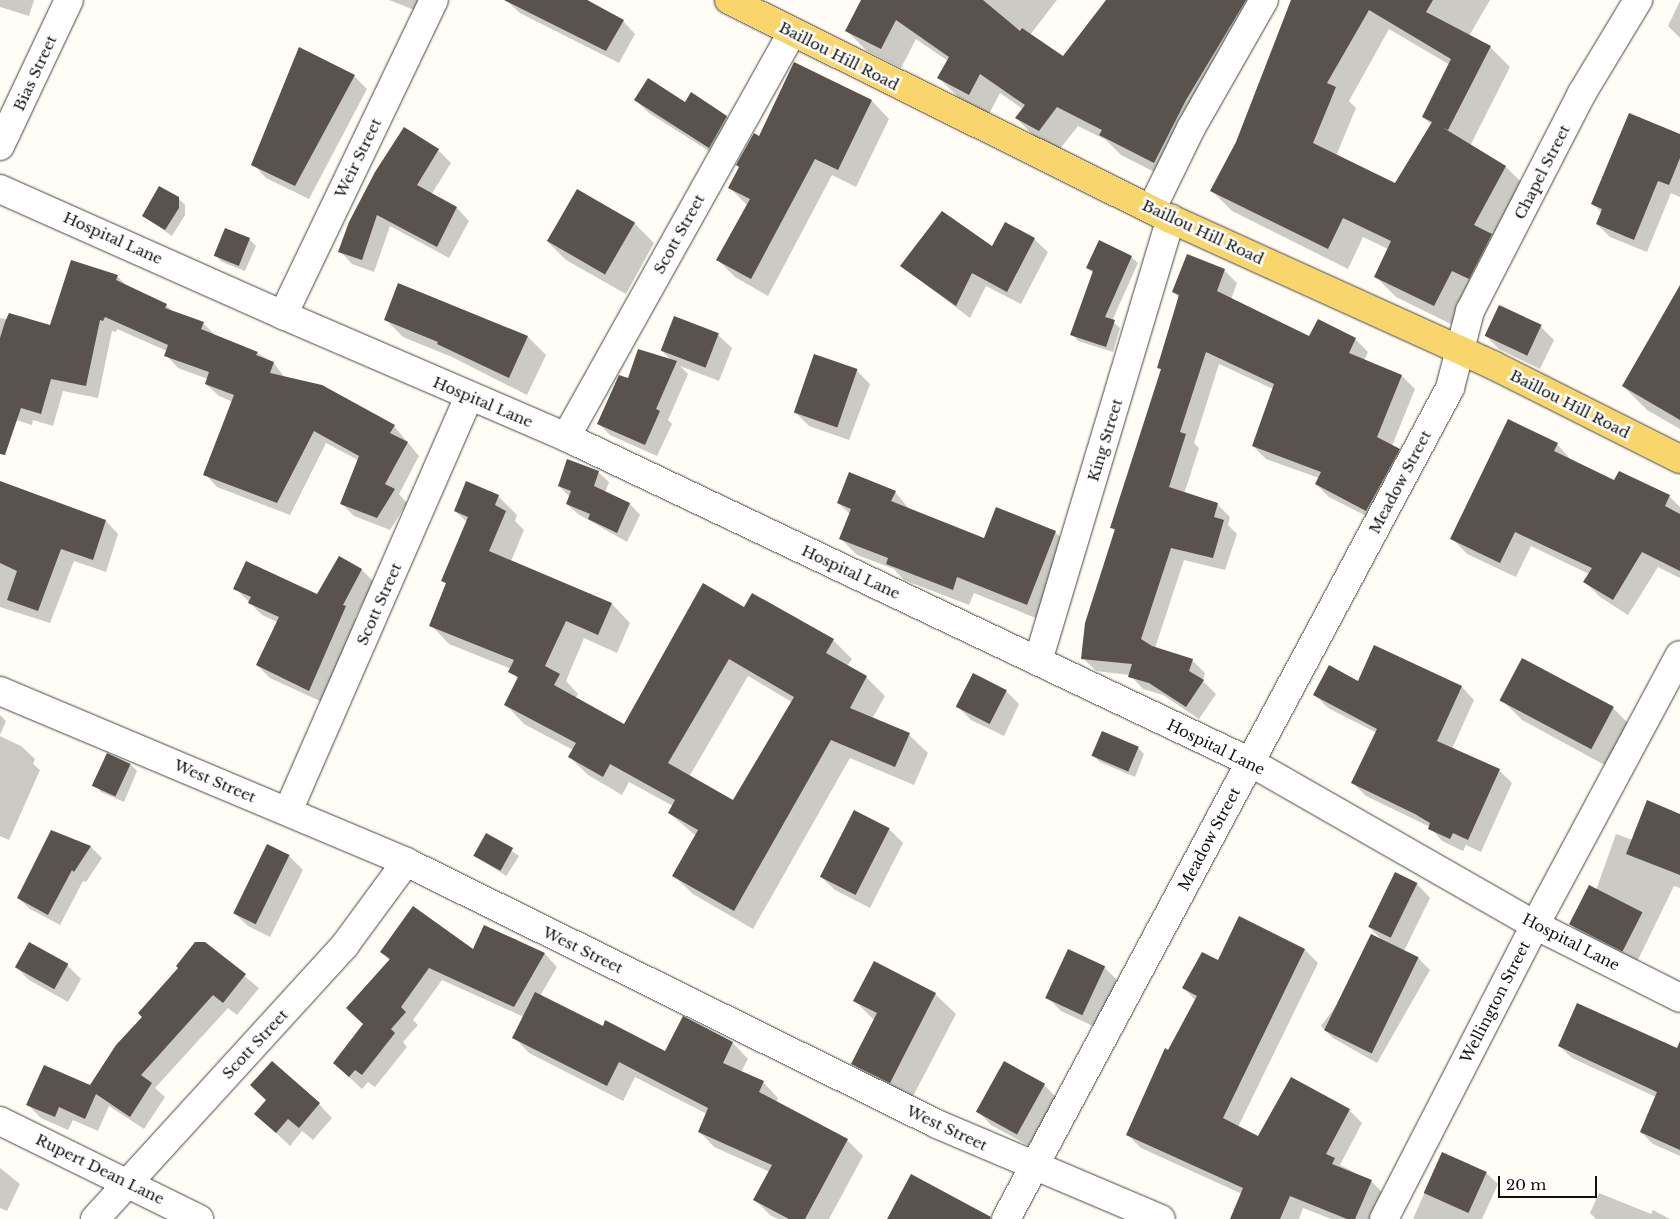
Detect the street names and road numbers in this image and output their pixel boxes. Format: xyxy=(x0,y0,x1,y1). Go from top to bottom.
street label: Baillou Hill Road xyxy=(776,18,902,94)
street label: Bias Street xyxy=(10,32,60,114)
street label: Weir Street xyxy=(331,115,385,201)
street label: Chapel Street xyxy=(1510,122,1574,222)
street label: Scott Street xyxy=(650,191,708,277)
street label: Baillou Hill Road xyxy=(1139,196,1267,268)
street label: Hospital Lane xyxy=(61,208,165,268)
street label: Baillou Hill Road xyxy=(1507,366,1633,442)
street label: Hospital Lane xyxy=(430,373,536,431)
street label: King Street xyxy=(1084,396,1126,484)
street label: Meadow Street xyxy=(1365,427,1435,537)
street label: Hospital Lane xyxy=(799,541,903,603)
street label: Scott Street xyxy=(353,560,405,648)
street label: Hospital Lane xyxy=(1164,716,1268,778)
street label: West Street xyxy=(171,756,259,806)
street label: Meadow Street xyxy=(1174,784,1244,894)
street label: Hospital Lane xyxy=(1519,910,1623,974)
street label: West Street xyxy=(540,923,626,977)
street label: Wellington Street xyxy=(1456,938,1534,1066)
street label: Scott Street xyxy=(218,1006,292,1082)
street label: West Street xyxy=(904,1101,990,1155)
street label: Rupert Dean Lane xyxy=(33,1130,167,1208)

